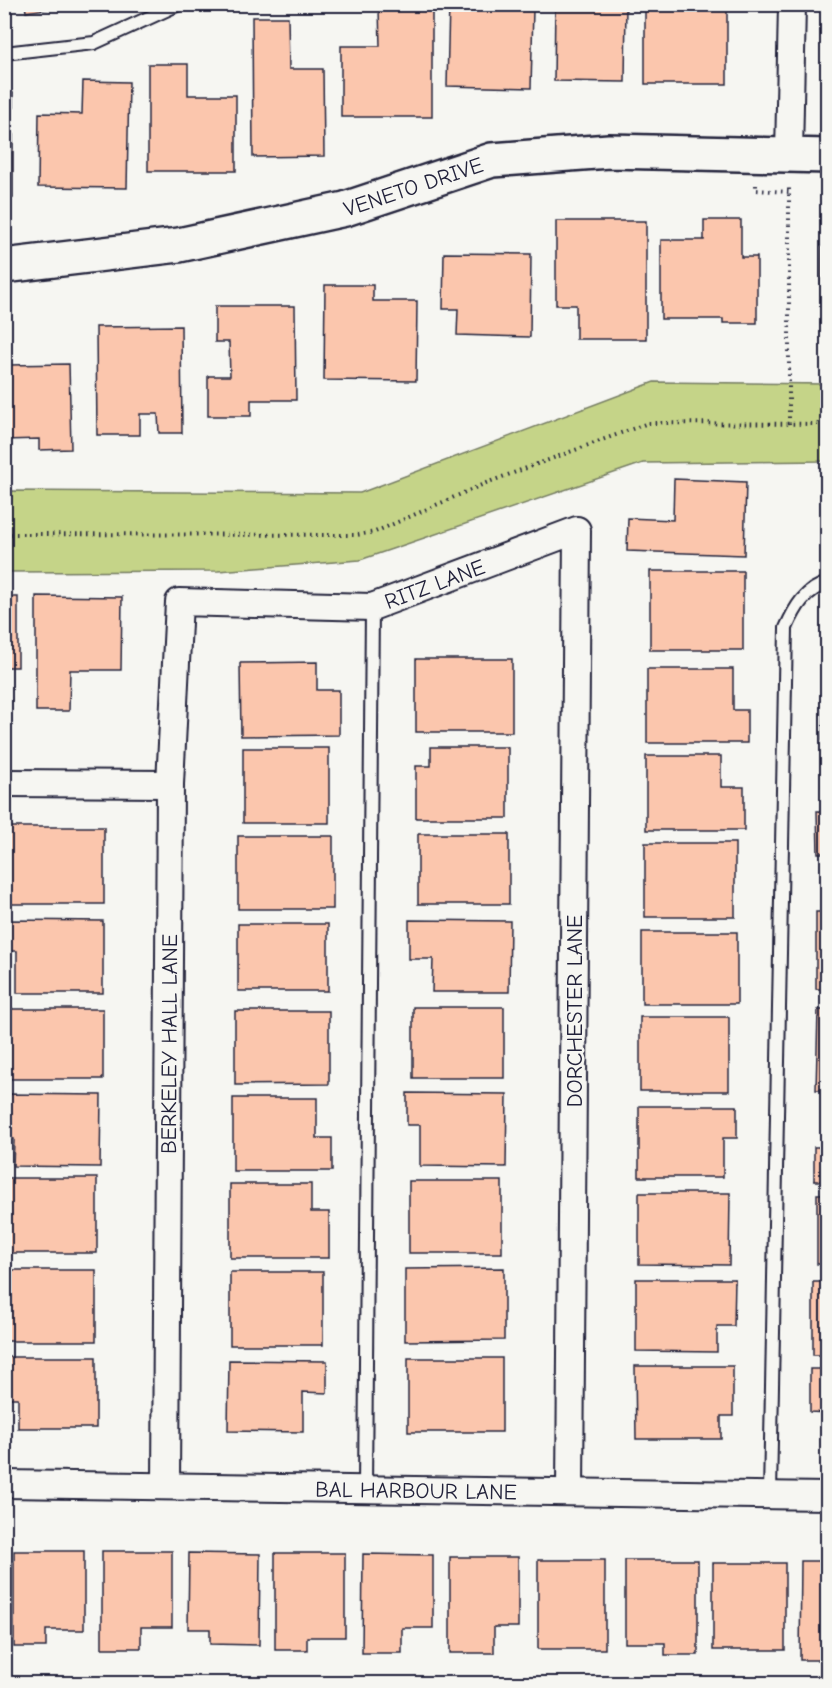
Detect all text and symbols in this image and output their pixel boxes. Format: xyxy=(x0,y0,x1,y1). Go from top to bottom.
street label: VENETO DRIVE xyxy=(340,152,487,223)
street label: RITZ LANE xyxy=(381,554,489,615)
street label: DORCHESTER LANE xyxy=(562,915,588,1107)
street label: BERKELEY HALL LANE xyxy=(156,934,183,1154)
street label: BAL HARBOUR LANE xyxy=(315,1477,517,1505)

